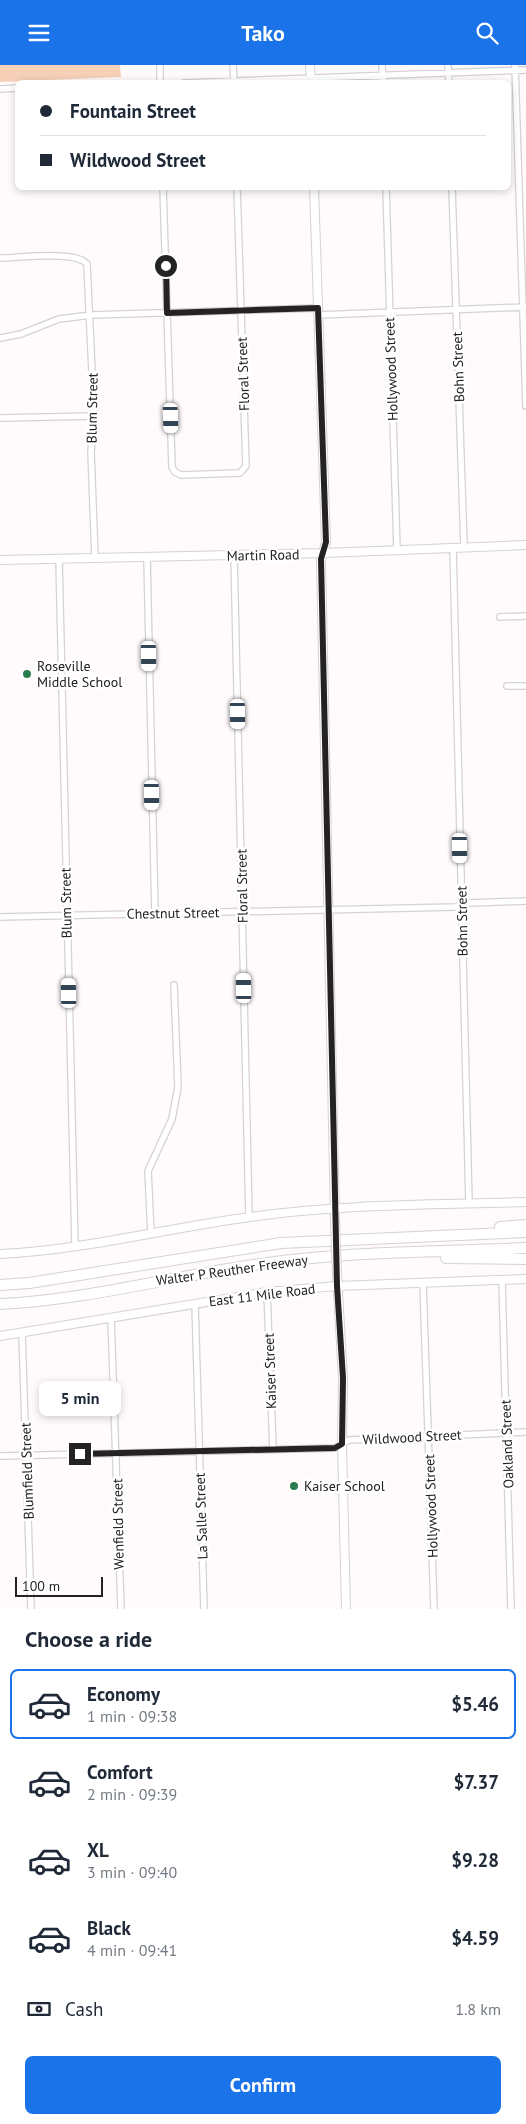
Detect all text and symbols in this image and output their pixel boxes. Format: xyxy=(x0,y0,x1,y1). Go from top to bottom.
icon: menu xyxy=(25,19,53,47)
text: Tako xyxy=(241,19,285,47)
icon: search xyxy=(473,19,501,47)
text: Fountain Street xyxy=(70,99,196,123)
text: Wildwood Street xyxy=(70,148,206,172)
route start xyxy=(155,255,177,277)
street label: Hollywood Street xyxy=(380,317,402,421)
street label: Bohn Street xyxy=(448,331,468,403)
street label: Floral Street xyxy=(233,336,253,411)
street label: Blum Street xyxy=(82,372,102,443)
car xyxy=(162,403,179,433)
street label: Martin Road xyxy=(226,545,300,565)
car xyxy=(141,641,156,671)
place label: Roseville Middle School xyxy=(37,657,122,691)
marker: Roseville Middle School xyxy=(21,668,33,680)
car xyxy=(230,699,245,729)
car xyxy=(144,780,159,810)
car xyxy=(452,833,467,863)
street label: Floral Street xyxy=(232,849,252,923)
street label: Blum Street xyxy=(56,867,76,938)
street label: Bohn Street xyxy=(452,885,472,956)
street label: Chestnut Street xyxy=(126,903,220,923)
car xyxy=(236,973,251,1003)
car xyxy=(61,978,76,1008)
street label: Walter P Reuther Freeway xyxy=(155,1250,310,1290)
street label: East 11 Mile Road xyxy=(208,1280,316,1310)
street label: Kaiser Street xyxy=(260,1332,280,1409)
callout: 5 min xyxy=(39,1381,121,1417)
text: 5 min xyxy=(60,1388,100,1408)
street label: Oakland Street xyxy=(496,1399,518,1489)
street label: Blumfield Street xyxy=(16,1422,38,1520)
street label: Wildwood Street xyxy=(362,1425,462,1449)
route end xyxy=(69,1443,91,1465)
street label: Hollywood Street xyxy=(420,1454,442,1558)
street label: La Salle Street xyxy=(190,1472,212,1560)
place label: Kaiser School xyxy=(304,1477,385,1495)
street label: Wenfield Street xyxy=(108,1478,128,1570)
marker: Kaiser School xyxy=(288,1480,300,1492)
scale bar xyxy=(15,1574,102,1597)
text: 100 m xyxy=(22,1577,60,1595)
text: Choose a ride xyxy=(25,1625,152,1653)
icon: car xyxy=(27,1682,72,1727)
text: Economy xyxy=(87,1682,160,1706)
text: $5.46 xyxy=(451,1692,499,1716)
text: 1 min · 09:38 xyxy=(87,1706,177,1726)
icon: car xyxy=(27,1760,72,1805)
text: Comfort xyxy=(87,1760,153,1784)
text: $7.37 xyxy=(453,1770,499,1794)
text: 2 min · 09:39 xyxy=(87,1784,177,1804)
icon: car xyxy=(27,1838,72,1883)
text: XL xyxy=(87,1838,109,1862)
text: $9.28 xyxy=(451,1848,499,1872)
text: 3 min · 09:40 xyxy=(87,1862,177,1882)
icon: car xyxy=(27,1916,72,1961)
text: Black xyxy=(87,1916,131,1940)
text: $4.59 xyxy=(451,1926,499,1950)
text: 4 min · 09:41 xyxy=(87,1940,177,1960)
icon: cash xyxy=(25,1995,53,2023)
text: Cash xyxy=(65,1997,103,2021)
text: 1.8 km xyxy=(455,1999,501,2019)
button: Confirm xyxy=(25,2056,501,2114)

